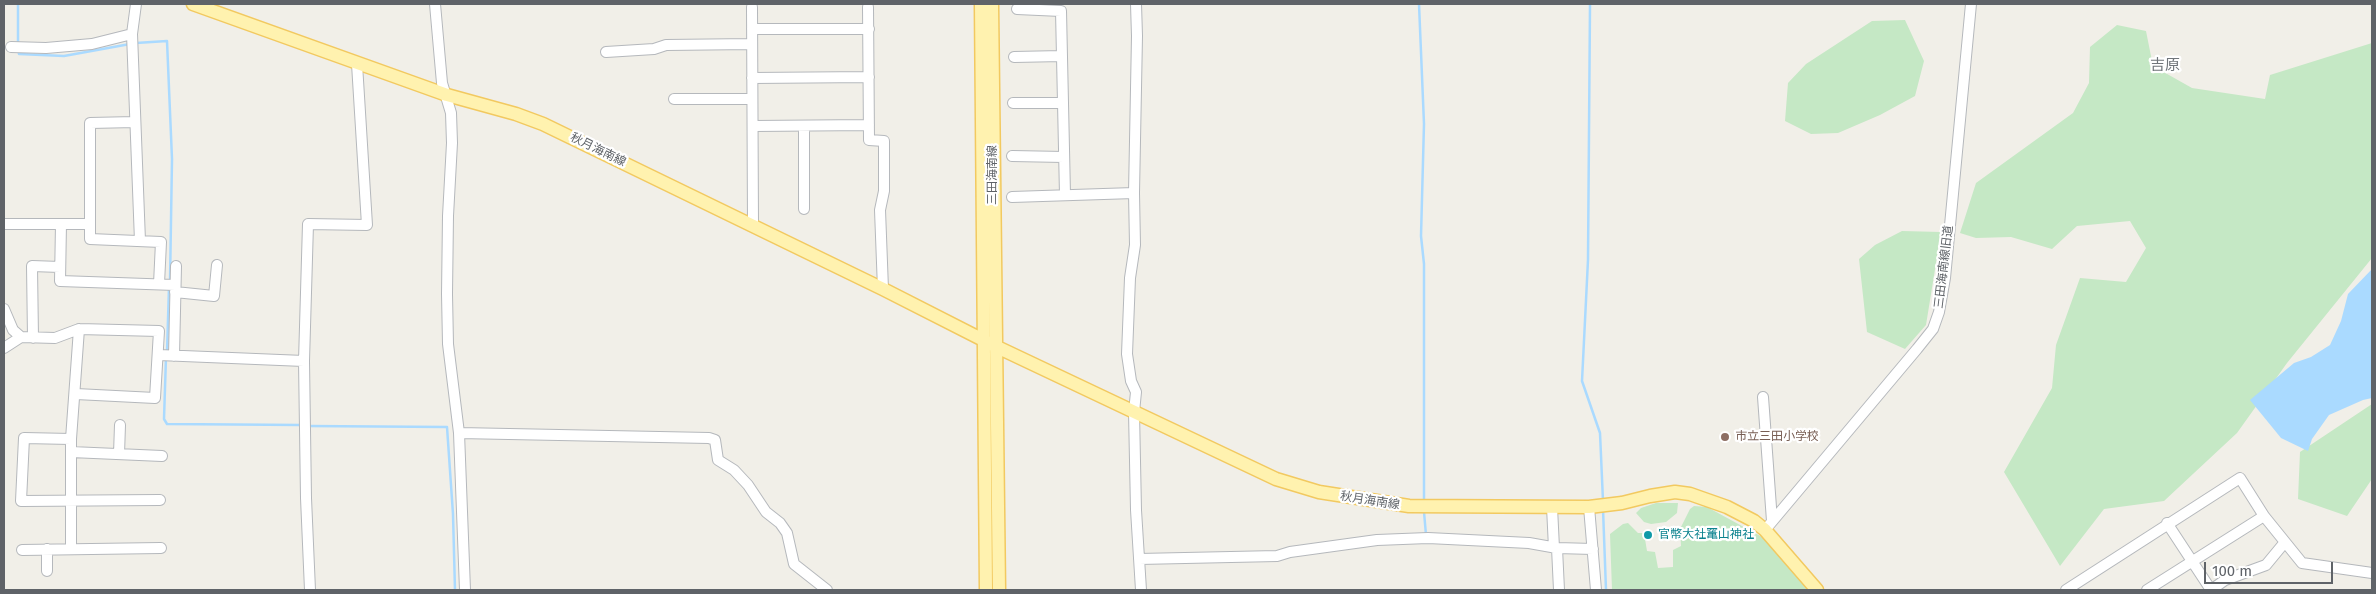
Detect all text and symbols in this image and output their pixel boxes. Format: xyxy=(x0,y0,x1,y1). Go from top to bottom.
district label: 吉原 xyxy=(2150,57,2180,75)
street label: 秋月海南線 xyxy=(568,130,628,170)
street label: 三田海南線 xyxy=(986,145,1000,205)
street label: 三田海南線旧道 xyxy=(1932,224,1956,310)
place label: 市立三田小学校 xyxy=(1735,430,1819,444)
marker: 市立三田小学校 xyxy=(1719,431,1731,443)
street label: 秋月海南線 xyxy=(1339,489,1401,513)
place label: 官幣大社竃山神社 xyxy=(1658,528,1754,542)
marker: 官幣大社竃山神社 xyxy=(1642,529,1654,541)
scale bar xyxy=(2206,552,2335,584)
text: 100 m xyxy=(2212,562,2252,580)

